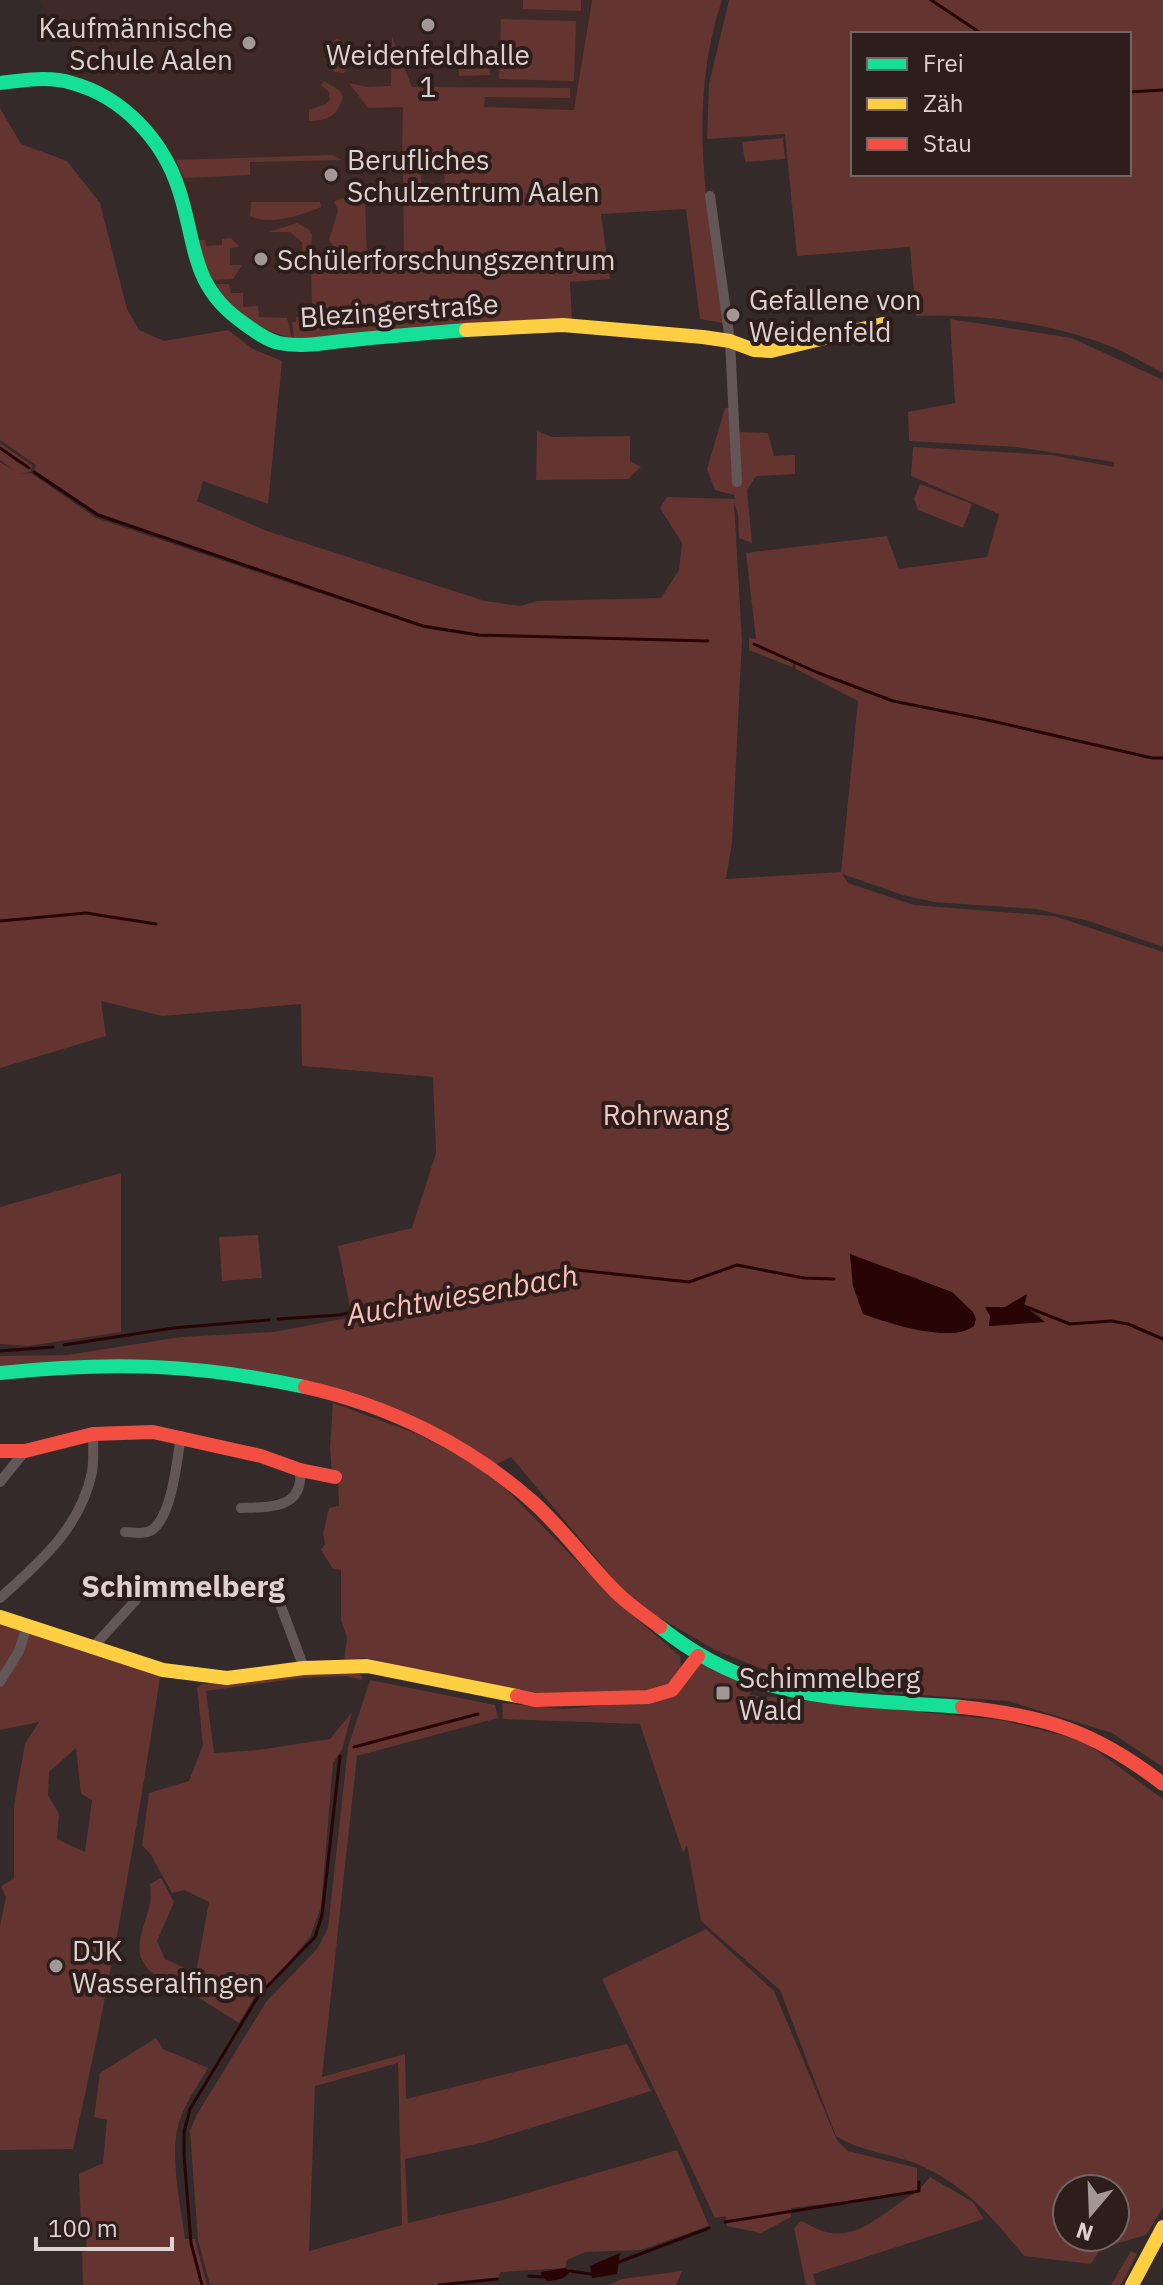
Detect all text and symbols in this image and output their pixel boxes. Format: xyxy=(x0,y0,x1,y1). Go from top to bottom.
place label: Kaufmännische Schule Aalen xyxy=(39,9,233,78)
marker: Weidenfeldhalle 1 xyxy=(419,16,437,34)
legend xyxy=(851,32,1131,176)
marker: Kaufmännische Schule Aalen xyxy=(240,34,258,52)
place label: Weidenfeldhalle 1 xyxy=(326,36,530,105)
text: Frei xyxy=(923,47,964,79)
text: Zäh xyxy=(923,87,963,119)
text: Stau xyxy=(923,127,972,159)
place label: Berufliches Schulzentrum Aalen xyxy=(347,141,600,210)
marker: Berufliches Schulzentrum Aalen xyxy=(322,166,340,184)
place label: Schülerforschungszentrum xyxy=(277,241,615,278)
marker: Schülerforschungszentrum xyxy=(252,250,270,268)
place label: Gefallene von Weidenfeld xyxy=(749,281,921,350)
street label: Blezingerstraße xyxy=(298,285,500,335)
marker: Gefallene von Weidenfeld xyxy=(724,306,742,324)
park label: Rohrwang xyxy=(603,1096,729,1133)
water label: Auchtwiesenbach xyxy=(342,1254,581,1334)
district label: Schimmelberg xyxy=(81,1566,285,1605)
place label: Schimmelberg Wald xyxy=(739,1659,920,1728)
marker: Schimmelberg Wald xyxy=(714,1684,732,1702)
place label: DJK Wasseralfingen xyxy=(72,1932,265,2001)
marker: DJK Wasseralfingen xyxy=(47,1957,65,1975)
north arrow xyxy=(1051,2173,1131,2253)
scale bar xyxy=(36,2201,172,2251)
text: 100 m xyxy=(48,2212,118,2244)
text: N xyxy=(1072,2216,1097,2249)

